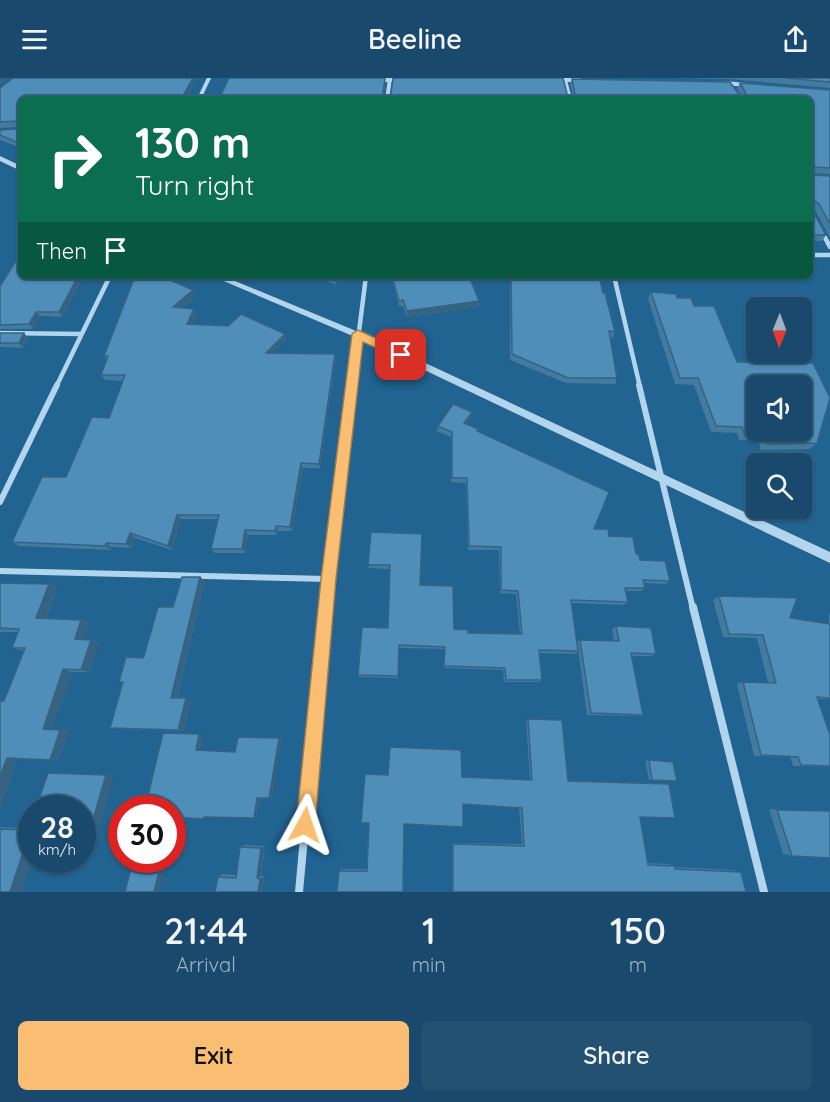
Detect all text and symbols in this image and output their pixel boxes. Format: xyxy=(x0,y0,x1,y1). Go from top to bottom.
text: Beeline xyxy=(368,22,462,56)
icon: menu xyxy=(18,23,51,56)
icon: share xyxy=(779,23,812,56)
text: 130 m xyxy=(135,116,250,169)
icon: right xyxy=(36,120,114,198)
text: Turn right xyxy=(135,168,254,202)
icon: arrive xyxy=(99,234,132,267)
text: Then xyxy=(36,237,87,265)
north arrow xyxy=(746,297,812,363)
map controls xyxy=(746,297,812,519)
pin xyxy=(375,329,426,380)
icon: arrive xyxy=(384,338,417,371)
button: sound xyxy=(746,375,812,441)
button: search xyxy=(746,453,812,519)
position arrow xyxy=(273,793,337,857)
speed limit sign: 30 xyxy=(108,795,186,873)
text: 28 xyxy=(40,808,74,846)
text: km/h xyxy=(38,840,76,859)
text: 21:44 xyxy=(164,908,248,953)
text: 1 xyxy=(422,908,436,953)
text: 150 xyxy=(610,908,666,953)
text: Arrival xyxy=(176,952,236,977)
text: min xyxy=(412,952,446,977)
text: m xyxy=(629,952,647,977)
button: Exit xyxy=(18,1021,409,1090)
button: Share xyxy=(421,1021,812,1090)

